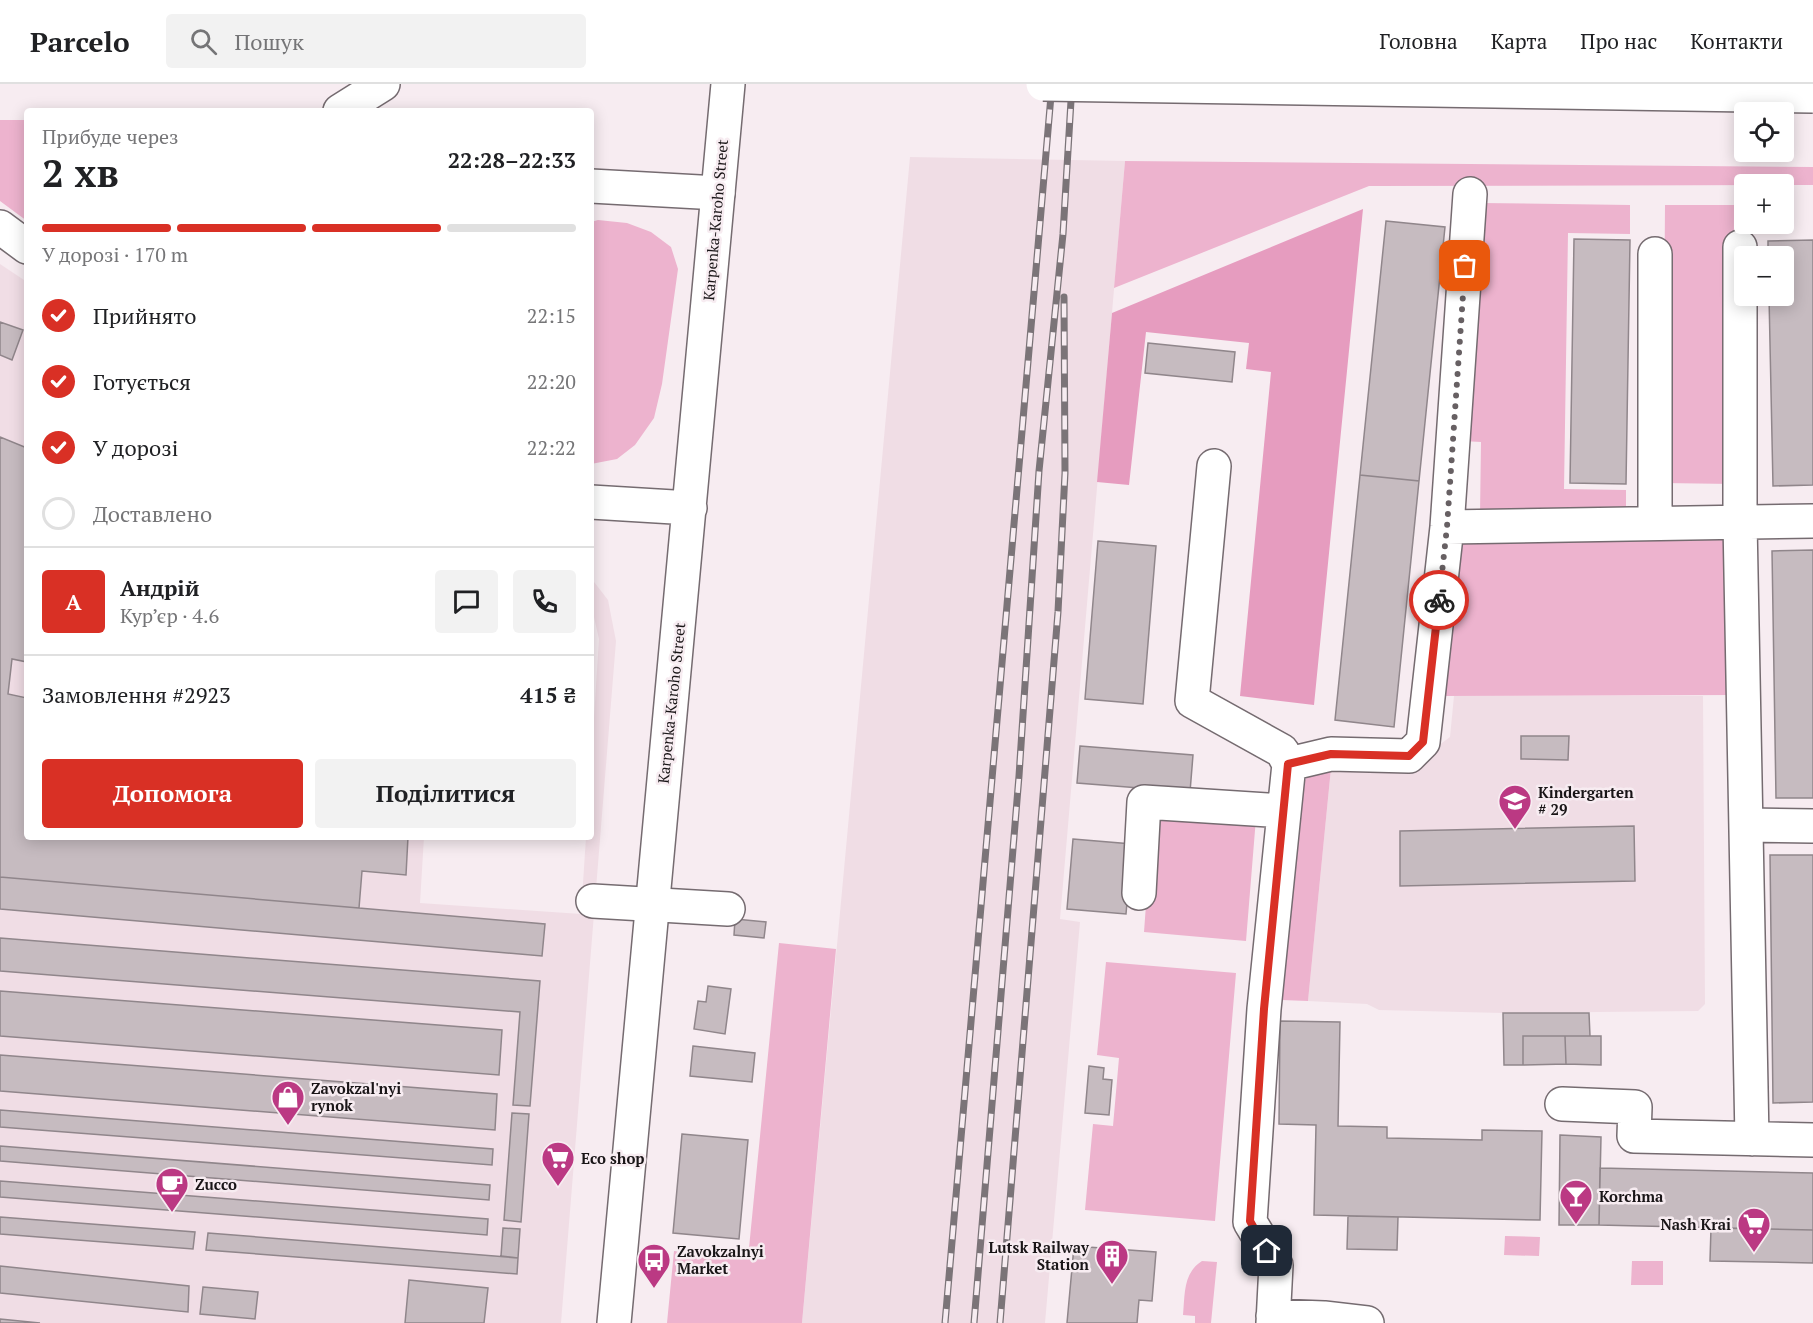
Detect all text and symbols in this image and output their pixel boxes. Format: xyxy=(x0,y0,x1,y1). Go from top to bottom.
search box xyxy=(166,14,586,68)
text: Parcelo xyxy=(30,23,130,60)
icon: search xyxy=(187,25,220,58)
text: Пошук xyxy=(235,27,304,56)
text: Головна xyxy=(1379,27,1458,55)
text: Карта xyxy=(1491,27,1547,55)
text: Про нас xyxy=(1580,27,1657,55)
text: Контакти xyxy=(1690,27,1783,55)
map controls xyxy=(1734,102,1794,306)
button: locate xyxy=(1734,102,1794,162)
text: Прибуде через xyxy=(42,123,179,150)
street label: Karpenka-Karoho Street xyxy=(698,138,732,301)
text: 22:28–22:33 xyxy=(448,145,576,174)
text: 2 хв xyxy=(42,146,119,198)
button: + xyxy=(1734,174,1794,234)
pin xyxy=(1439,240,1490,291)
text: У дорозі · 170 m xyxy=(42,241,188,268)
button: − xyxy=(1734,246,1794,306)
icon: bag xyxy=(1448,249,1481,282)
icon: check xyxy=(42,299,75,332)
text: Прийнято xyxy=(93,301,196,330)
text: 22:15 xyxy=(527,302,576,329)
icon: check xyxy=(42,365,75,398)
text: Готується xyxy=(93,367,191,396)
text: 22:20 xyxy=(527,368,576,395)
icon: check xyxy=(42,431,75,464)
text: У дорозі xyxy=(93,433,178,462)
text: 22:22 xyxy=(527,434,576,461)
text: Доставлено xyxy=(93,499,212,528)
button: chat xyxy=(435,570,498,633)
button: phone xyxy=(513,570,576,633)
courier xyxy=(1409,570,1469,630)
text: Андрій xyxy=(120,573,199,602)
icon: bike xyxy=(1423,584,1456,617)
text: А xyxy=(65,587,82,616)
text: Кур’єр · 4.6 xyxy=(120,602,219,629)
street label: Karpenka-Karoho Street xyxy=(653,621,689,784)
text: Замовлення #2923 xyxy=(42,680,231,709)
text: 415 ₴ xyxy=(520,680,576,709)
button: Допомога xyxy=(42,759,303,828)
button: Поділитися xyxy=(315,759,576,828)
place label: Kindergarten # 29 xyxy=(1538,782,1634,819)
school or university icon: Kindergarten # 29 xyxy=(1497,783,1533,830)
place label: Zavokzal'nyi rynok xyxy=(311,1078,401,1115)
shop icon: Zavokzal'nyi rynok xyxy=(270,1079,306,1126)
supermarket icon: Eco shop xyxy=(540,1140,576,1187)
place label: Eco shop xyxy=(581,1148,644,1168)
cafe icon: Zucco xyxy=(154,1166,190,1213)
place label: Zucco xyxy=(195,1174,237,1194)
bar icon: Korchma xyxy=(1558,1178,1594,1225)
place label: Korchma xyxy=(1599,1186,1664,1206)
supermarket icon: Nash Krai xyxy=(1736,1206,1772,1253)
place label: Nash Krai xyxy=(1660,1214,1731,1234)
pin xyxy=(1241,1225,1292,1276)
icon: home xyxy=(1250,1234,1283,1267)
place label: Lutsk Railway Station xyxy=(989,1237,1090,1274)
building icon: Lutsk Railway Station xyxy=(1094,1238,1130,1285)
place label: Zavokzalnyi Market xyxy=(677,1241,764,1278)
bus stop icon: Zavokzalnyi Market xyxy=(636,1242,672,1289)

